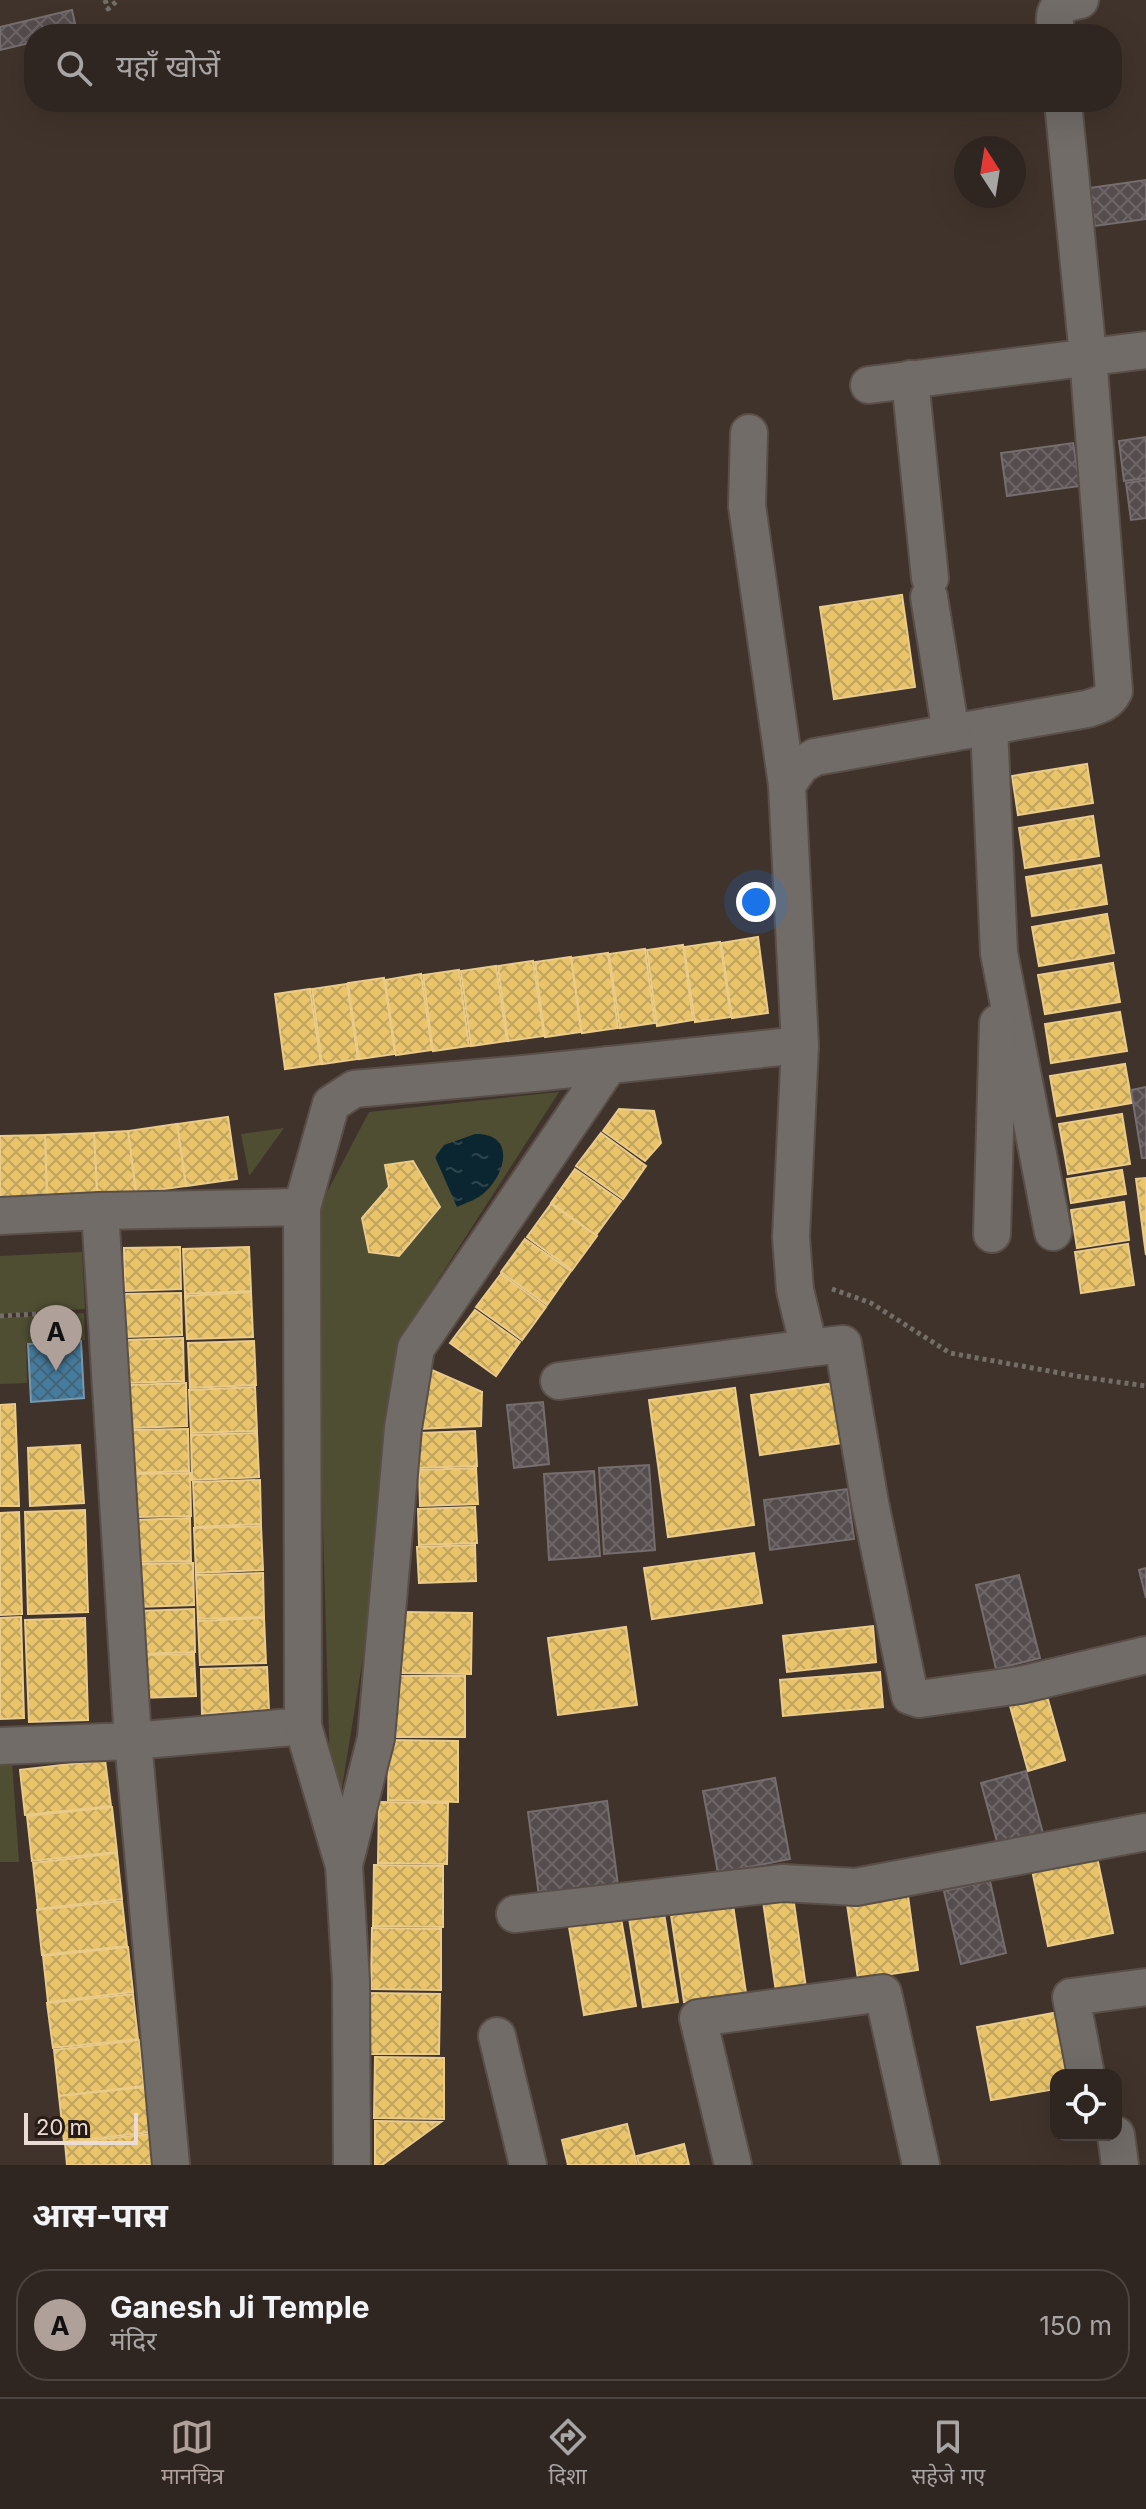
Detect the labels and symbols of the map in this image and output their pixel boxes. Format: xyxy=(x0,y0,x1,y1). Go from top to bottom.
north arrow xyxy=(954,136,1026,208)
your location xyxy=(736,882,776,922)
pin: A xyxy=(30,1305,82,1371)
scale bar xyxy=(24,2109,138,2145)

